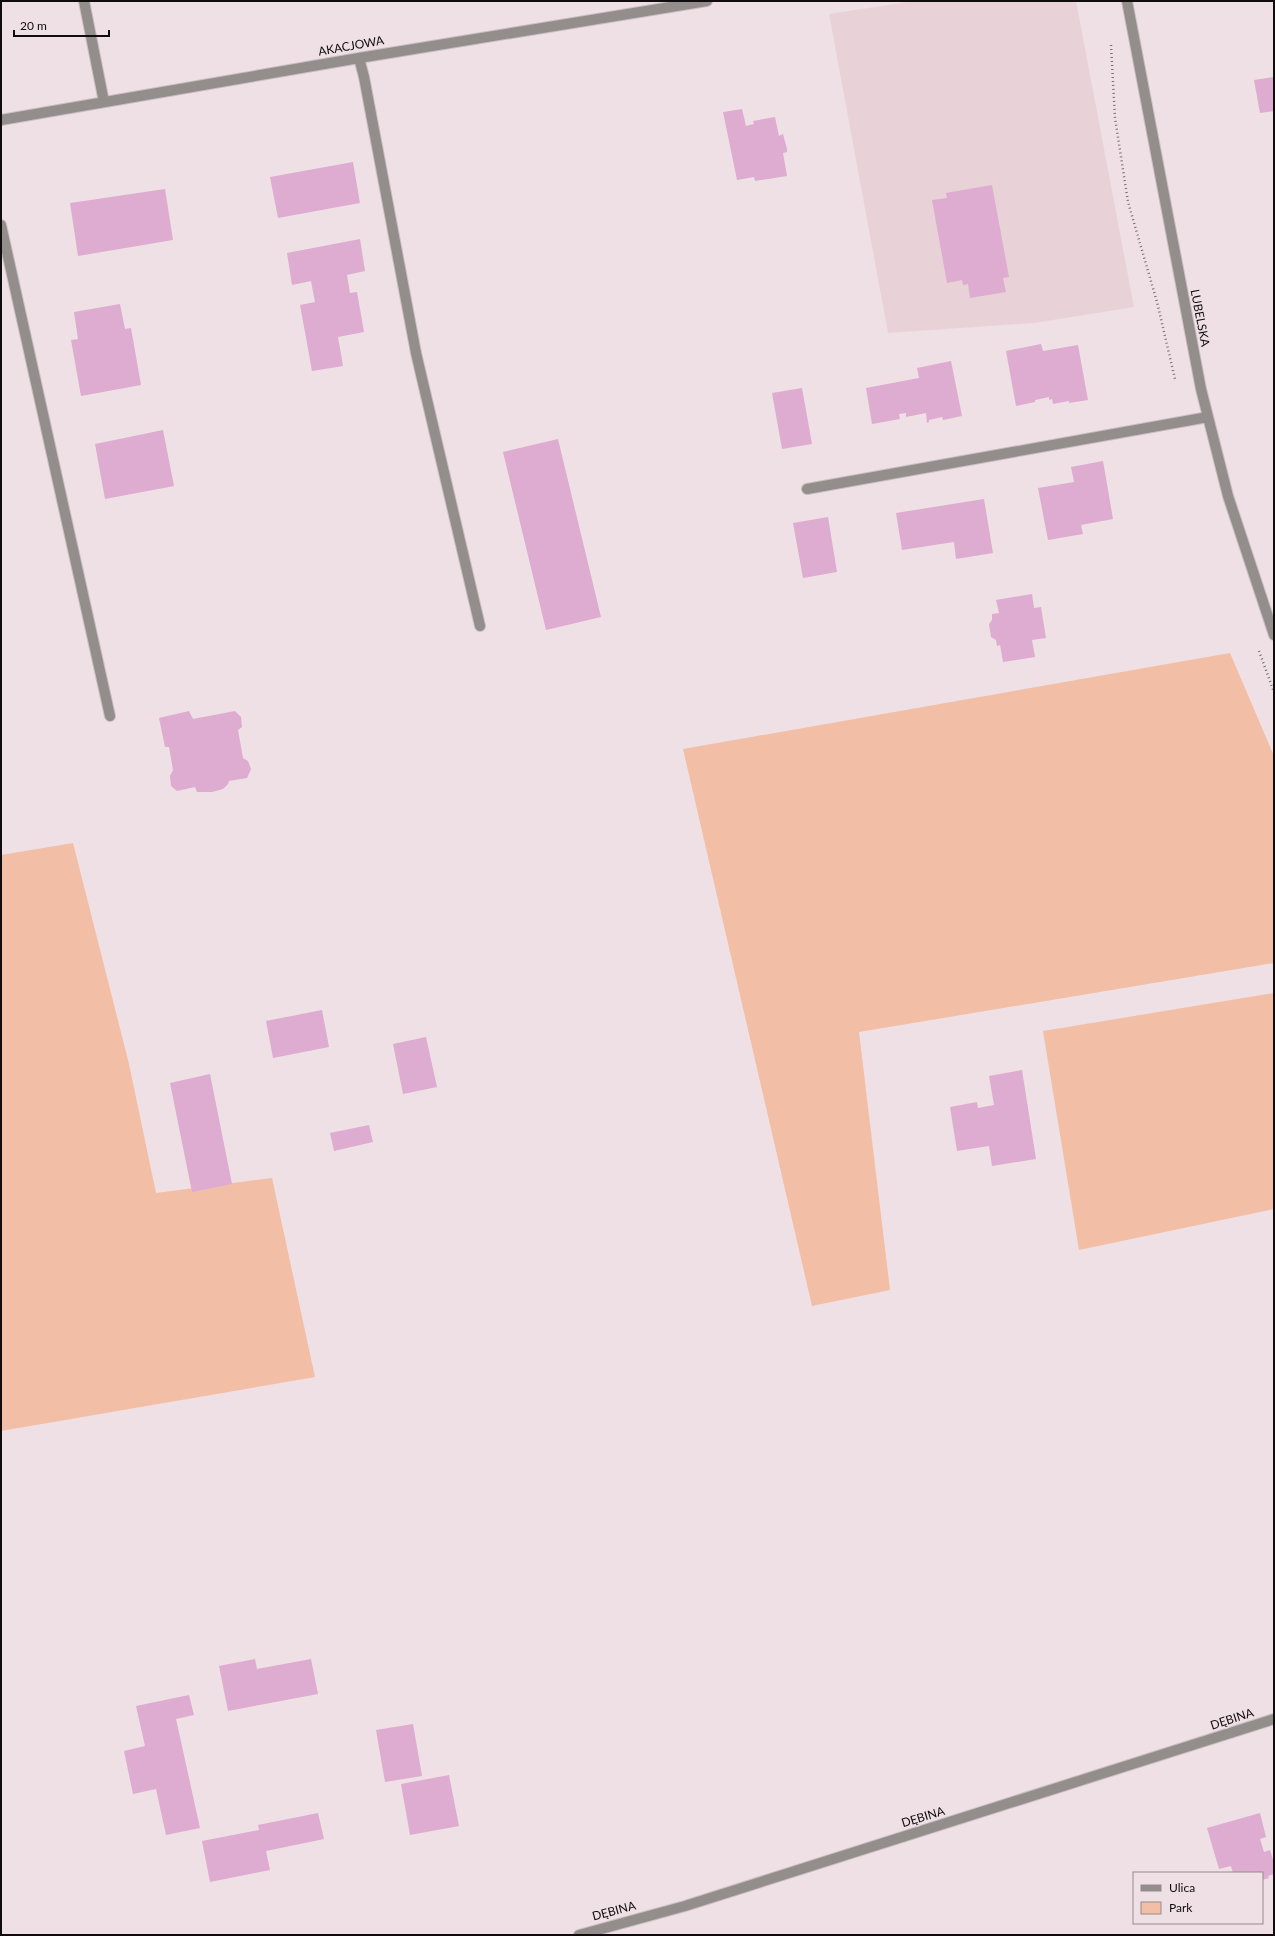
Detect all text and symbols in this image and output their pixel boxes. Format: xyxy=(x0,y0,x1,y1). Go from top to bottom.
scale bar xyxy=(14,12,109,38)
text: 20 m xyxy=(20,18,47,33)
street label: AKACJOWA xyxy=(317,32,386,59)
street label: LUBELSKA xyxy=(1188,288,1214,349)
street label: DĘBINA xyxy=(1208,1704,1256,1733)
street label: DĘBINA xyxy=(899,1803,947,1830)
legend xyxy=(1133,1872,1263,1924)
text: Ulica xyxy=(1169,1880,1195,1895)
street label: DĘBINA xyxy=(590,1897,638,1924)
text: Park xyxy=(1169,1900,1193,1915)

